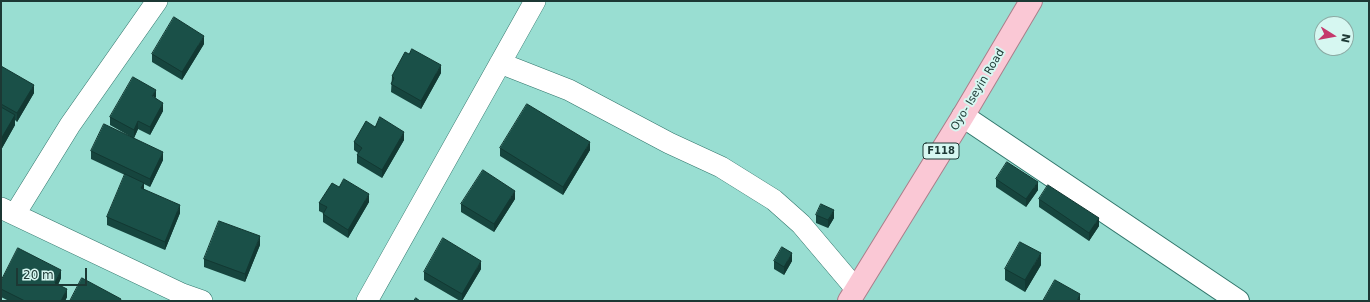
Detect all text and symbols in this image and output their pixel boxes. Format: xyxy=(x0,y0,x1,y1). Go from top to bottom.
north arrow xyxy=(1314,16,1354,56)
text: N xyxy=(1338,32,1353,44)
street label: Oyo- Iseyin Road xyxy=(948,47,1008,133)
road number: F118 xyxy=(923,143,959,159)
scale bar xyxy=(18,260,89,286)
text: 20 m xyxy=(23,268,54,282)

